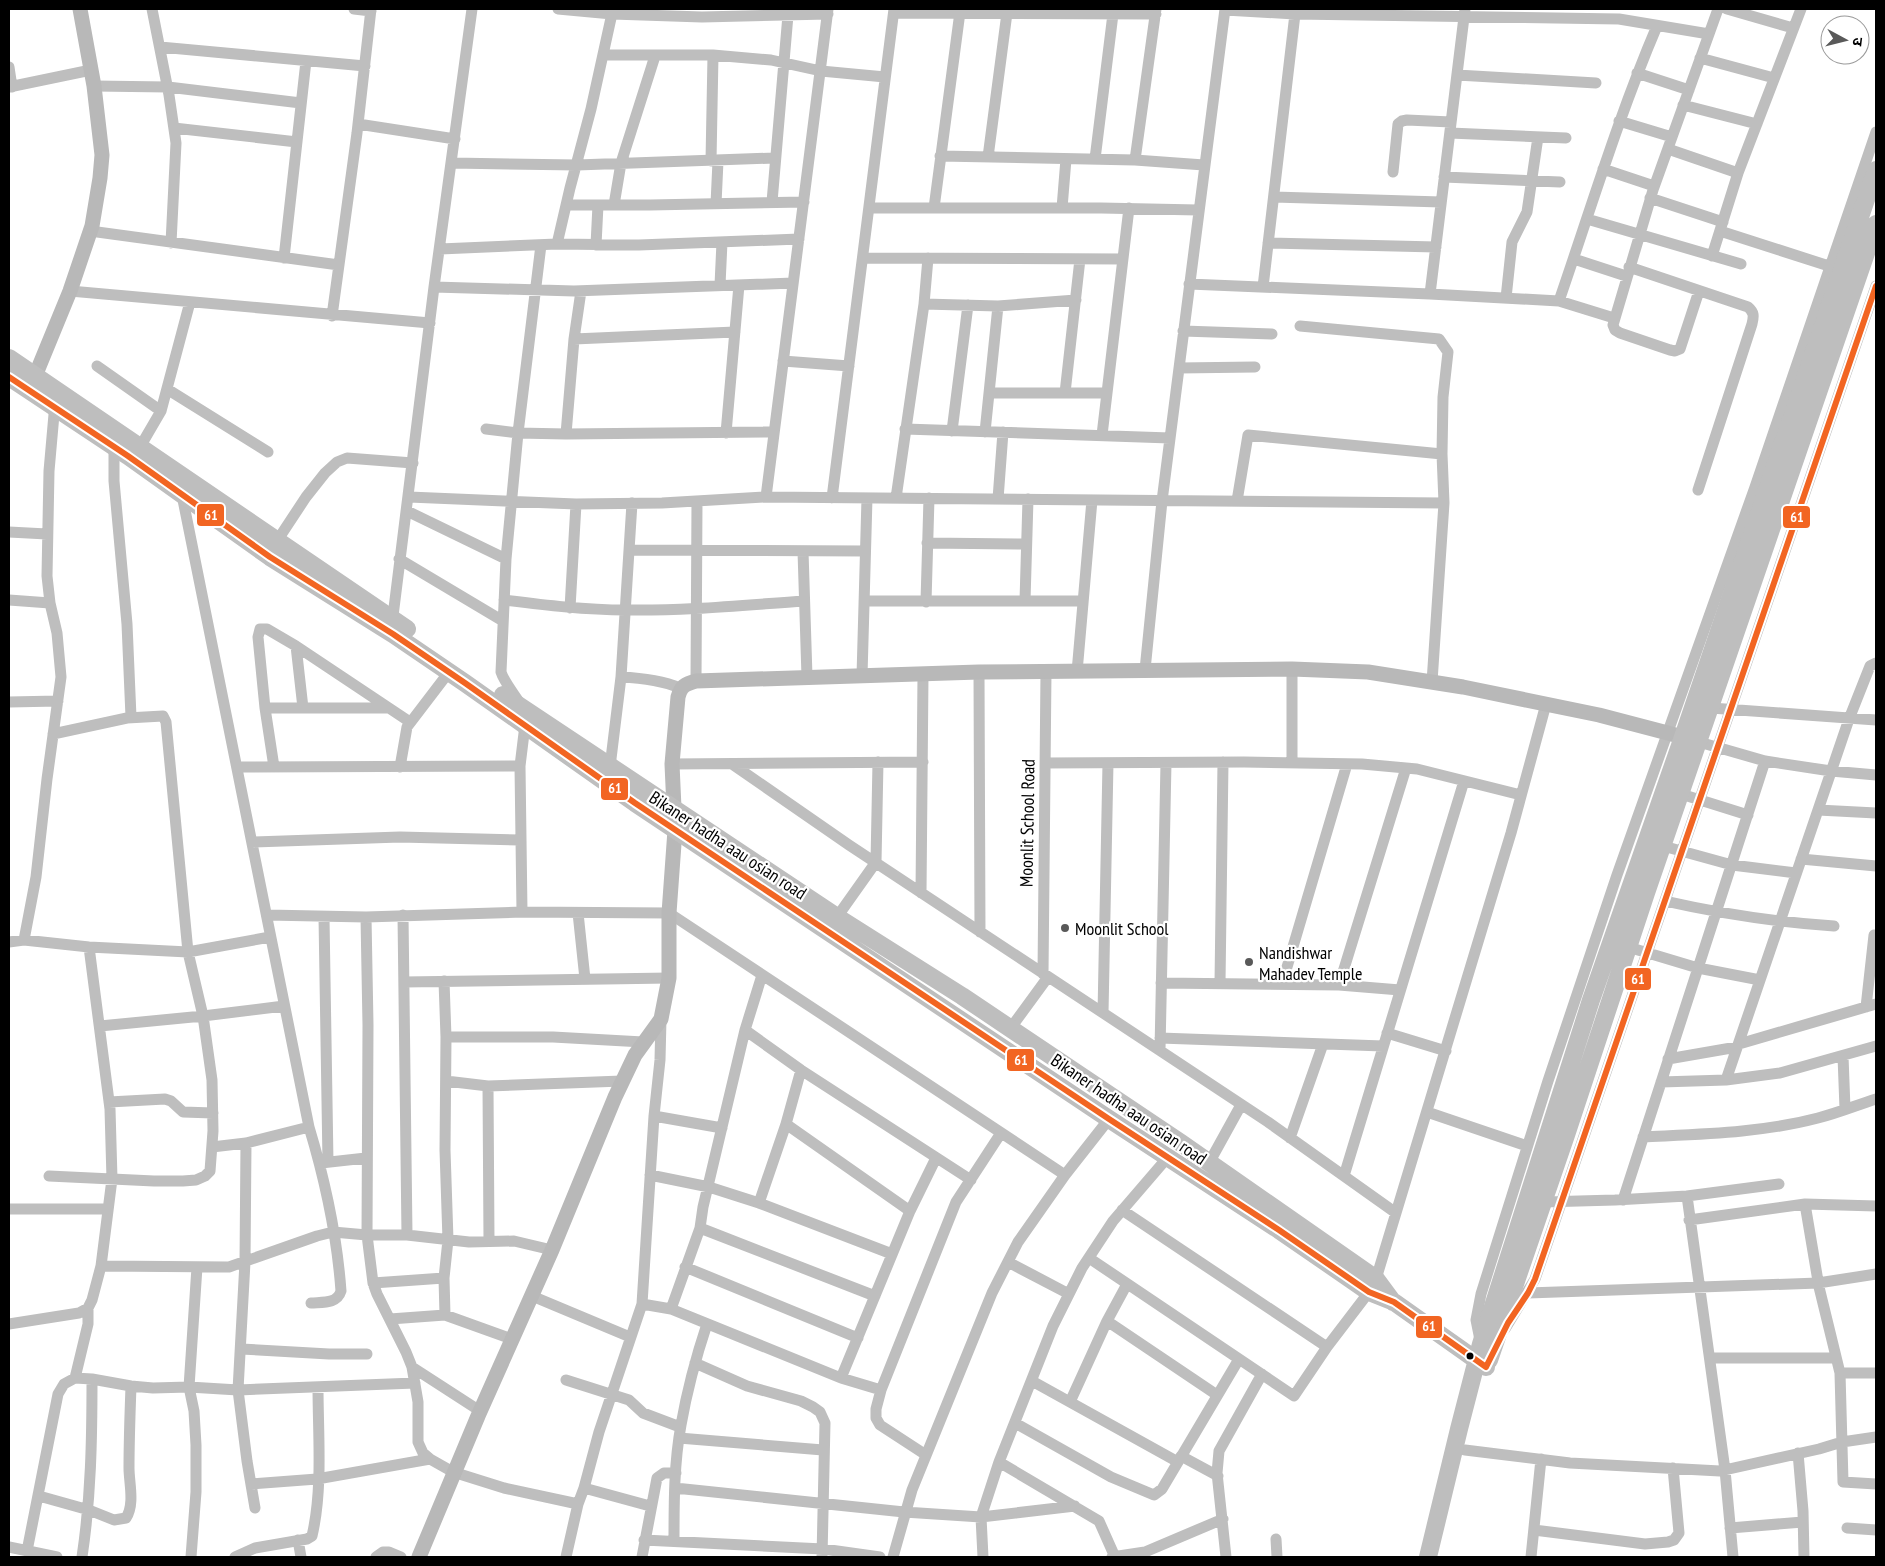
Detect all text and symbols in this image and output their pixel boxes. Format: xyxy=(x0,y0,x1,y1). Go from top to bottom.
north arrow xyxy=(1820,15,1870,65)
text: उ xyxy=(1848,36,1867,48)
line badge: 61 xyxy=(196,503,225,527)
line badge: 61 xyxy=(1782,505,1811,529)
text: 61 xyxy=(204,506,218,524)
text: 61 xyxy=(1790,508,1804,526)
street label: Moonlit School Road xyxy=(1014,759,1040,887)
line badge: 61 xyxy=(600,777,629,801)
text: 61 xyxy=(608,779,622,797)
street label: Bikaner hadha aau osian road xyxy=(645,786,811,904)
place label: Moonlit School xyxy=(1075,917,1169,940)
marker: Moonlit School xyxy=(1059,922,1071,934)
place label: Nandishwar Mahadev Temple xyxy=(1259,941,1362,985)
marker: Nandishwar Mahadev Temple xyxy=(1243,956,1255,968)
line badge: 61 xyxy=(1624,967,1652,991)
text: 61 xyxy=(1631,970,1645,988)
line badge: 61 xyxy=(1006,1048,1035,1072)
street label: Bikaner hadha aau osian road xyxy=(1047,1048,1211,1170)
text: 61 xyxy=(1014,1051,1028,1069)
line badge: 61 xyxy=(1415,1315,1443,1339)
text: 61 xyxy=(1422,1317,1436,1335)
unlabelled marker xyxy=(1465,1351,1475,1361)

